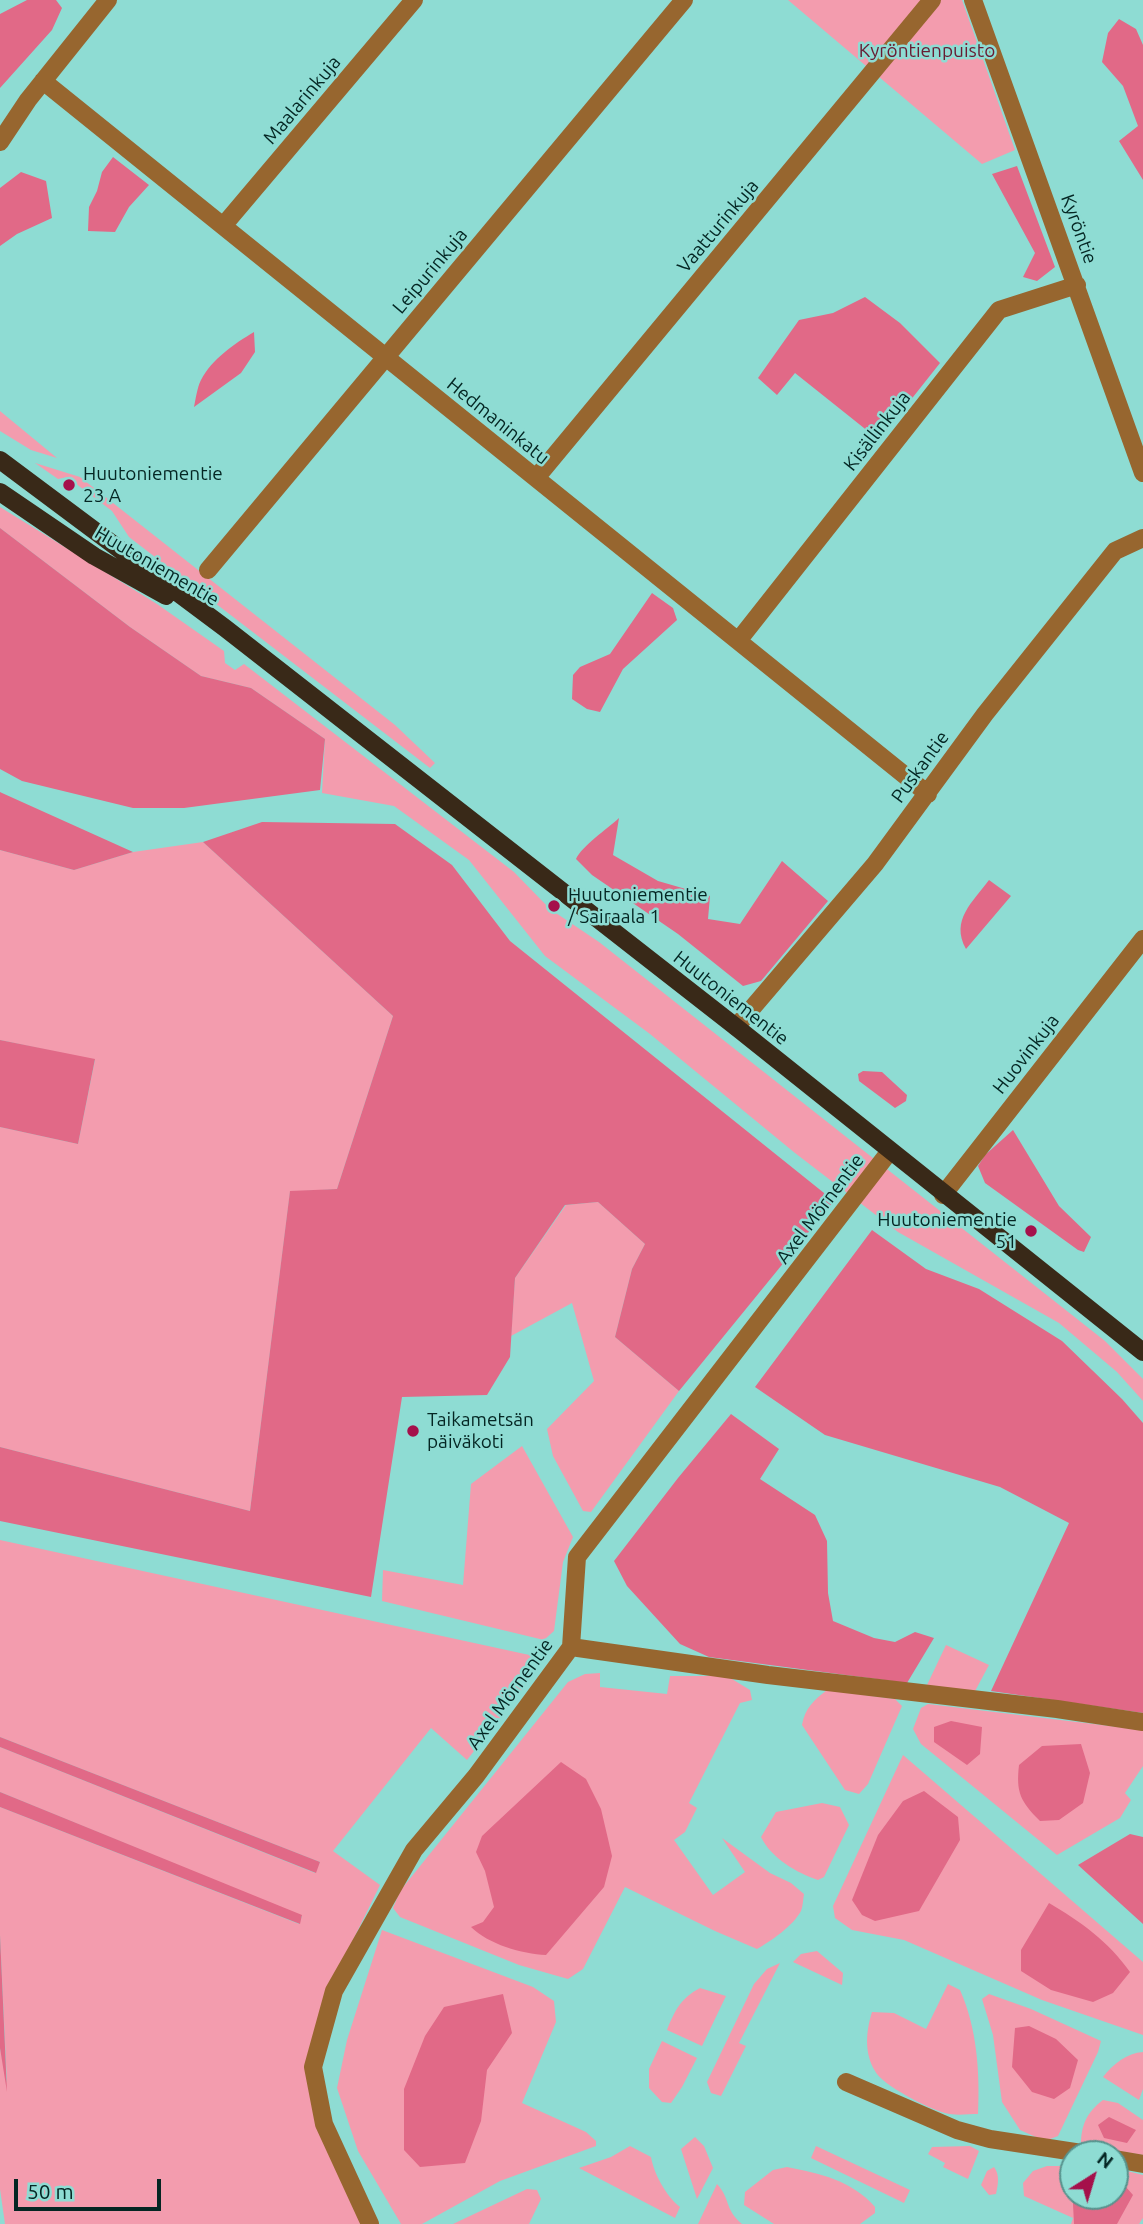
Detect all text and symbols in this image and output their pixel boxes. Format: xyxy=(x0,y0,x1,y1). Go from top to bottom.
park label: Kyröntienpuisto xyxy=(859,40,995,62)
street label: Maalarinkuja xyxy=(258,51,346,149)
street label: Vaatturinkuja xyxy=(672,175,764,277)
street label: Kyröntie xyxy=(1056,191,1102,267)
street label: Leipurinkuja xyxy=(388,224,472,318)
street label: Hedmaninkatu xyxy=(442,373,554,469)
street label: Kisällinkuja xyxy=(839,387,915,475)
place label: Huutoniementie 23 A xyxy=(83,463,223,507)
marker: Huutoniementie 23 A xyxy=(61,477,77,493)
street label: Huutoniementie xyxy=(91,521,223,611)
street label: Puskantie xyxy=(886,727,954,807)
place label: Huutoniementie / Sairaala 1 xyxy=(568,884,708,928)
marker: Huutoniementie / Sairaala 1 xyxy=(546,898,562,914)
street label: Huutoniementie xyxy=(669,946,793,1050)
street label: Huovinkuja xyxy=(988,1010,1064,1098)
street label: Axel Mörnentie xyxy=(771,1150,869,1268)
place label: Huutoniementie 51 xyxy=(877,1209,1017,1253)
marker: Huutoniementie 51 xyxy=(1023,1223,1039,1239)
place label: Taikametsän päiväkoti xyxy=(427,1409,534,1453)
marker: Taikametsän päiväkoti xyxy=(405,1423,421,1439)
street label: Axel Mörnentie xyxy=(462,1634,558,1754)
north arrow xyxy=(1059,2140,1129,2210)
text: N xyxy=(1093,2147,1118,2173)
scale bar xyxy=(18,2164,164,2208)
text: 50 m xyxy=(27,2179,74,2203)

